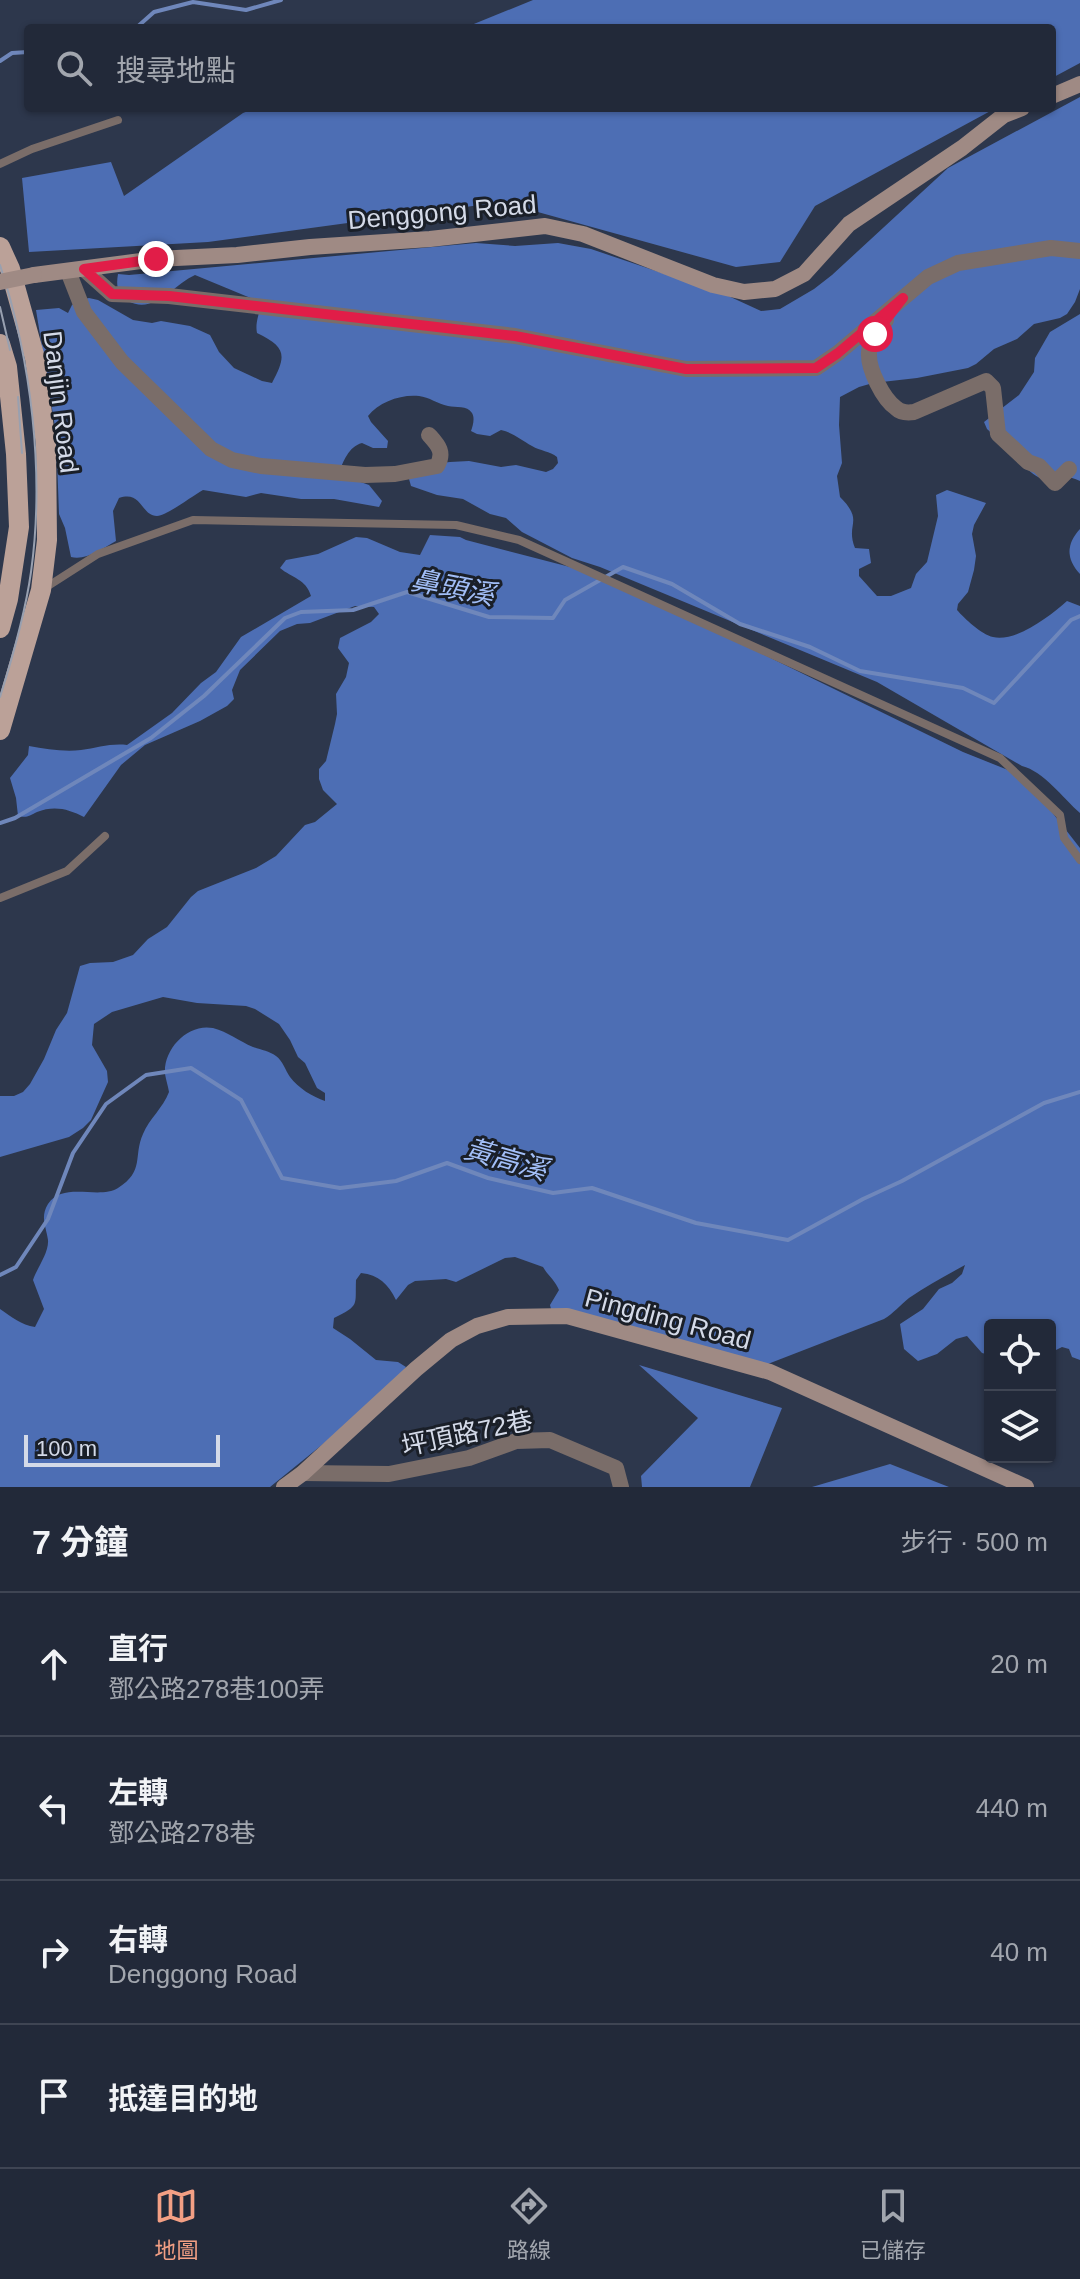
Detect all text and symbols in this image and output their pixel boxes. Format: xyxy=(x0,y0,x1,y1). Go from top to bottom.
search box xyxy=(24,24,1056,112)
icon: search xyxy=(52,46,96,90)
text: 搜尋地點 xyxy=(116,54,236,87)
street label: Denggong Road xyxy=(346,189,538,235)
route end xyxy=(138,241,174,277)
route start xyxy=(857,316,893,352)
street label: Danjin Road xyxy=(37,329,85,475)
water label: 鼻頭溪 xyxy=(409,564,501,611)
water label: 黃高溪 xyxy=(461,1133,554,1187)
street label: Pingding Road xyxy=(582,1282,754,1356)
map controls xyxy=(984,1319,1056,1463)
button: locate xyxy=(984,1319,1056,1391)
button: layers xyxy=(984,1391,1056,1463)
street label: 坪頂路72巷 xyxy=(399,1405,535,1461)
scale bar xyxy=(24,1431,220,1467)
text: 100 m xyxy=(36,1436,97,1461)
text: 7 分鐘 xyxy=(32,1523,128,1561)
text: 步行 · 500 m xyxy=(901,1527,1048,1557)
text: 直行 xyxy=(108,1632,168,1665)
icon: ahead xyxy=(32,1642,76,1686)
text: 20 m xyxy=(990,1649,1048,1679)
text: 鄧公路278巷100弄 xyxy=(108,1674,325,1704)
text: 左轉 xyxy=(108,1776,168,1809)
icon: left xyxy=(32,1786,76,1830)
text: 440 m xyxy=(976,1793,1048,1823)
text: 鄧公路278巷 xyxy=(108,1818,255,1848)
text: 右轉 xyxy=(108,1923,168,1956)
icon: right xyxy=(32,1930,76,1974)
text: 40 m xyxy=(990,1937,1048,1967)
text: Denggong Road xyxy=(108,1959,297,1989)
icon: arrive xyxy=(32,2074,76,2118)
text: 抵達目的地 xyxy=(108,2082,258,2115)
tab: 地圖 xyxy=(154,2184,198,2264)
tab: 路線 xyxy=(507,2184,551,2264)
tab: 已儲存 xyxy=(860,2184,926,2264)

